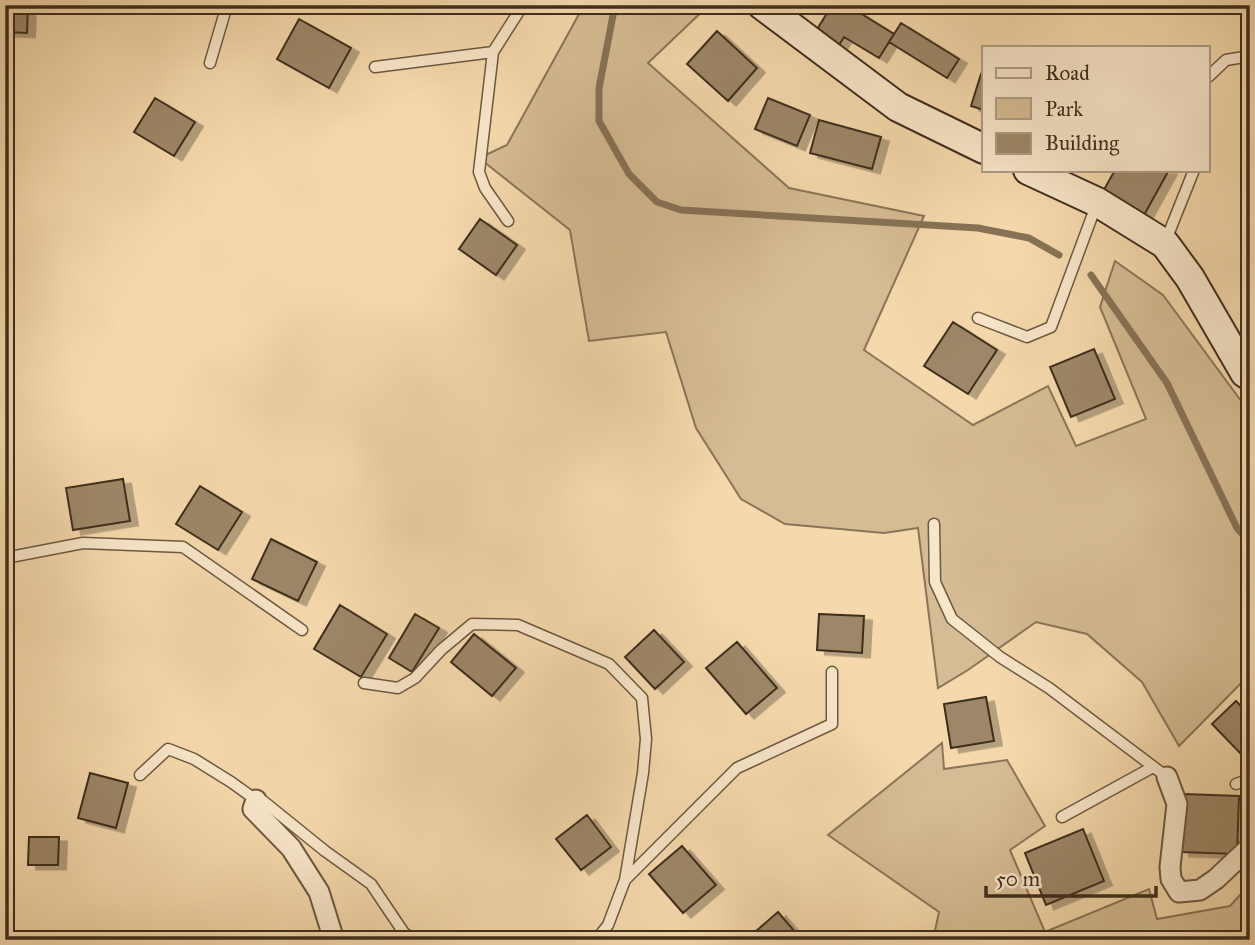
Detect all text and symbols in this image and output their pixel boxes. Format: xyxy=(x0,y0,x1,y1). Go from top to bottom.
legend xyxy=(982,46,1210,172)
text: Road xyxy=(1045,60,1090,86)
text: Park xyxy=(1045,96,1083,122)
text: Building xyxy=(1045,130,1119,156)
scale bar xyxy=(986,854,1155,898)
text: 50 m xyxy=(996,866,1041,892)

